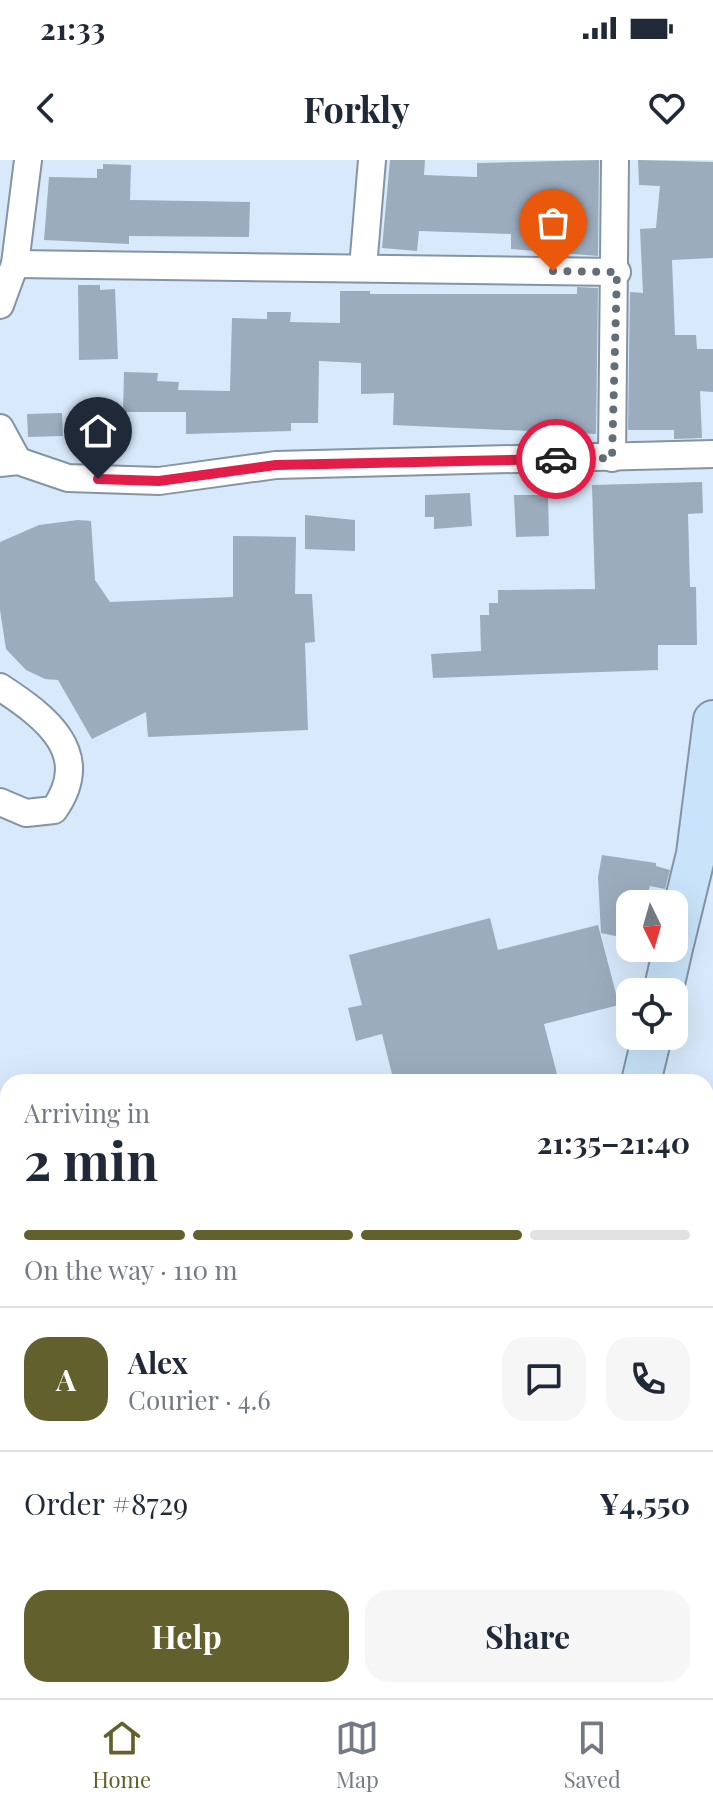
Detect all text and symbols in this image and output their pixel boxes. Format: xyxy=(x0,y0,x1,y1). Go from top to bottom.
text: 21:33 xyxy=(40,8,105,48)
text: Forkly xyxy=(303,84,410,132)
icon: back xyxy=(24,86,68,130)
icon: heart xyxy=(645,86,689,130)
pin xyxy=(519,189,587,271)
icon: bag xyxy=(531,201,575,245)
pin xyxy=(64,397,132,479)
icon: home xyxy=(76,409,120,453)
courier xyxy=(516,419,596,499)
icon: car xyxy=(534,437,578,481)
north arrow xyxy=(616,890,688,962)
map controls xyxy=(616,890,688,1050)
button: locate xyxy=(616,978,688,1050)
text: Arriving in xyxy=(24,1095,150,1130)
text: 21:35–21:40 xyxy=(537,1122,690,1162)
text: 2 min xyxy=(24,1125,158,1194)
text: On the way · 110 m xyxy=(24,1252,238,1287)
button: chat xyxy=(502,1337,586,1421)
button: phone xyxy=(606,1337,690,1421)
text: Alex xyxy=(128,1342,188,1382)
text: A xyxy=(56,1359,76,1399)
text: Courier · 4.6 xyxy=(128,1382,271,1417)
text: Order #8729 xyxy=(24,1483,188,1523)
text: ¥4,550 xyxy=(599,1483,690,1523)
button: Help xyxy=(24,1590,349,1682)
button: Share xyxy=(365,1590,690,1682)
tab: Home xyxy=(92,1716,151,1794)
tab: Map xyxy=(335,1716,379,1794)
tab: Saved xyxy=(564,1716,621,1794)

